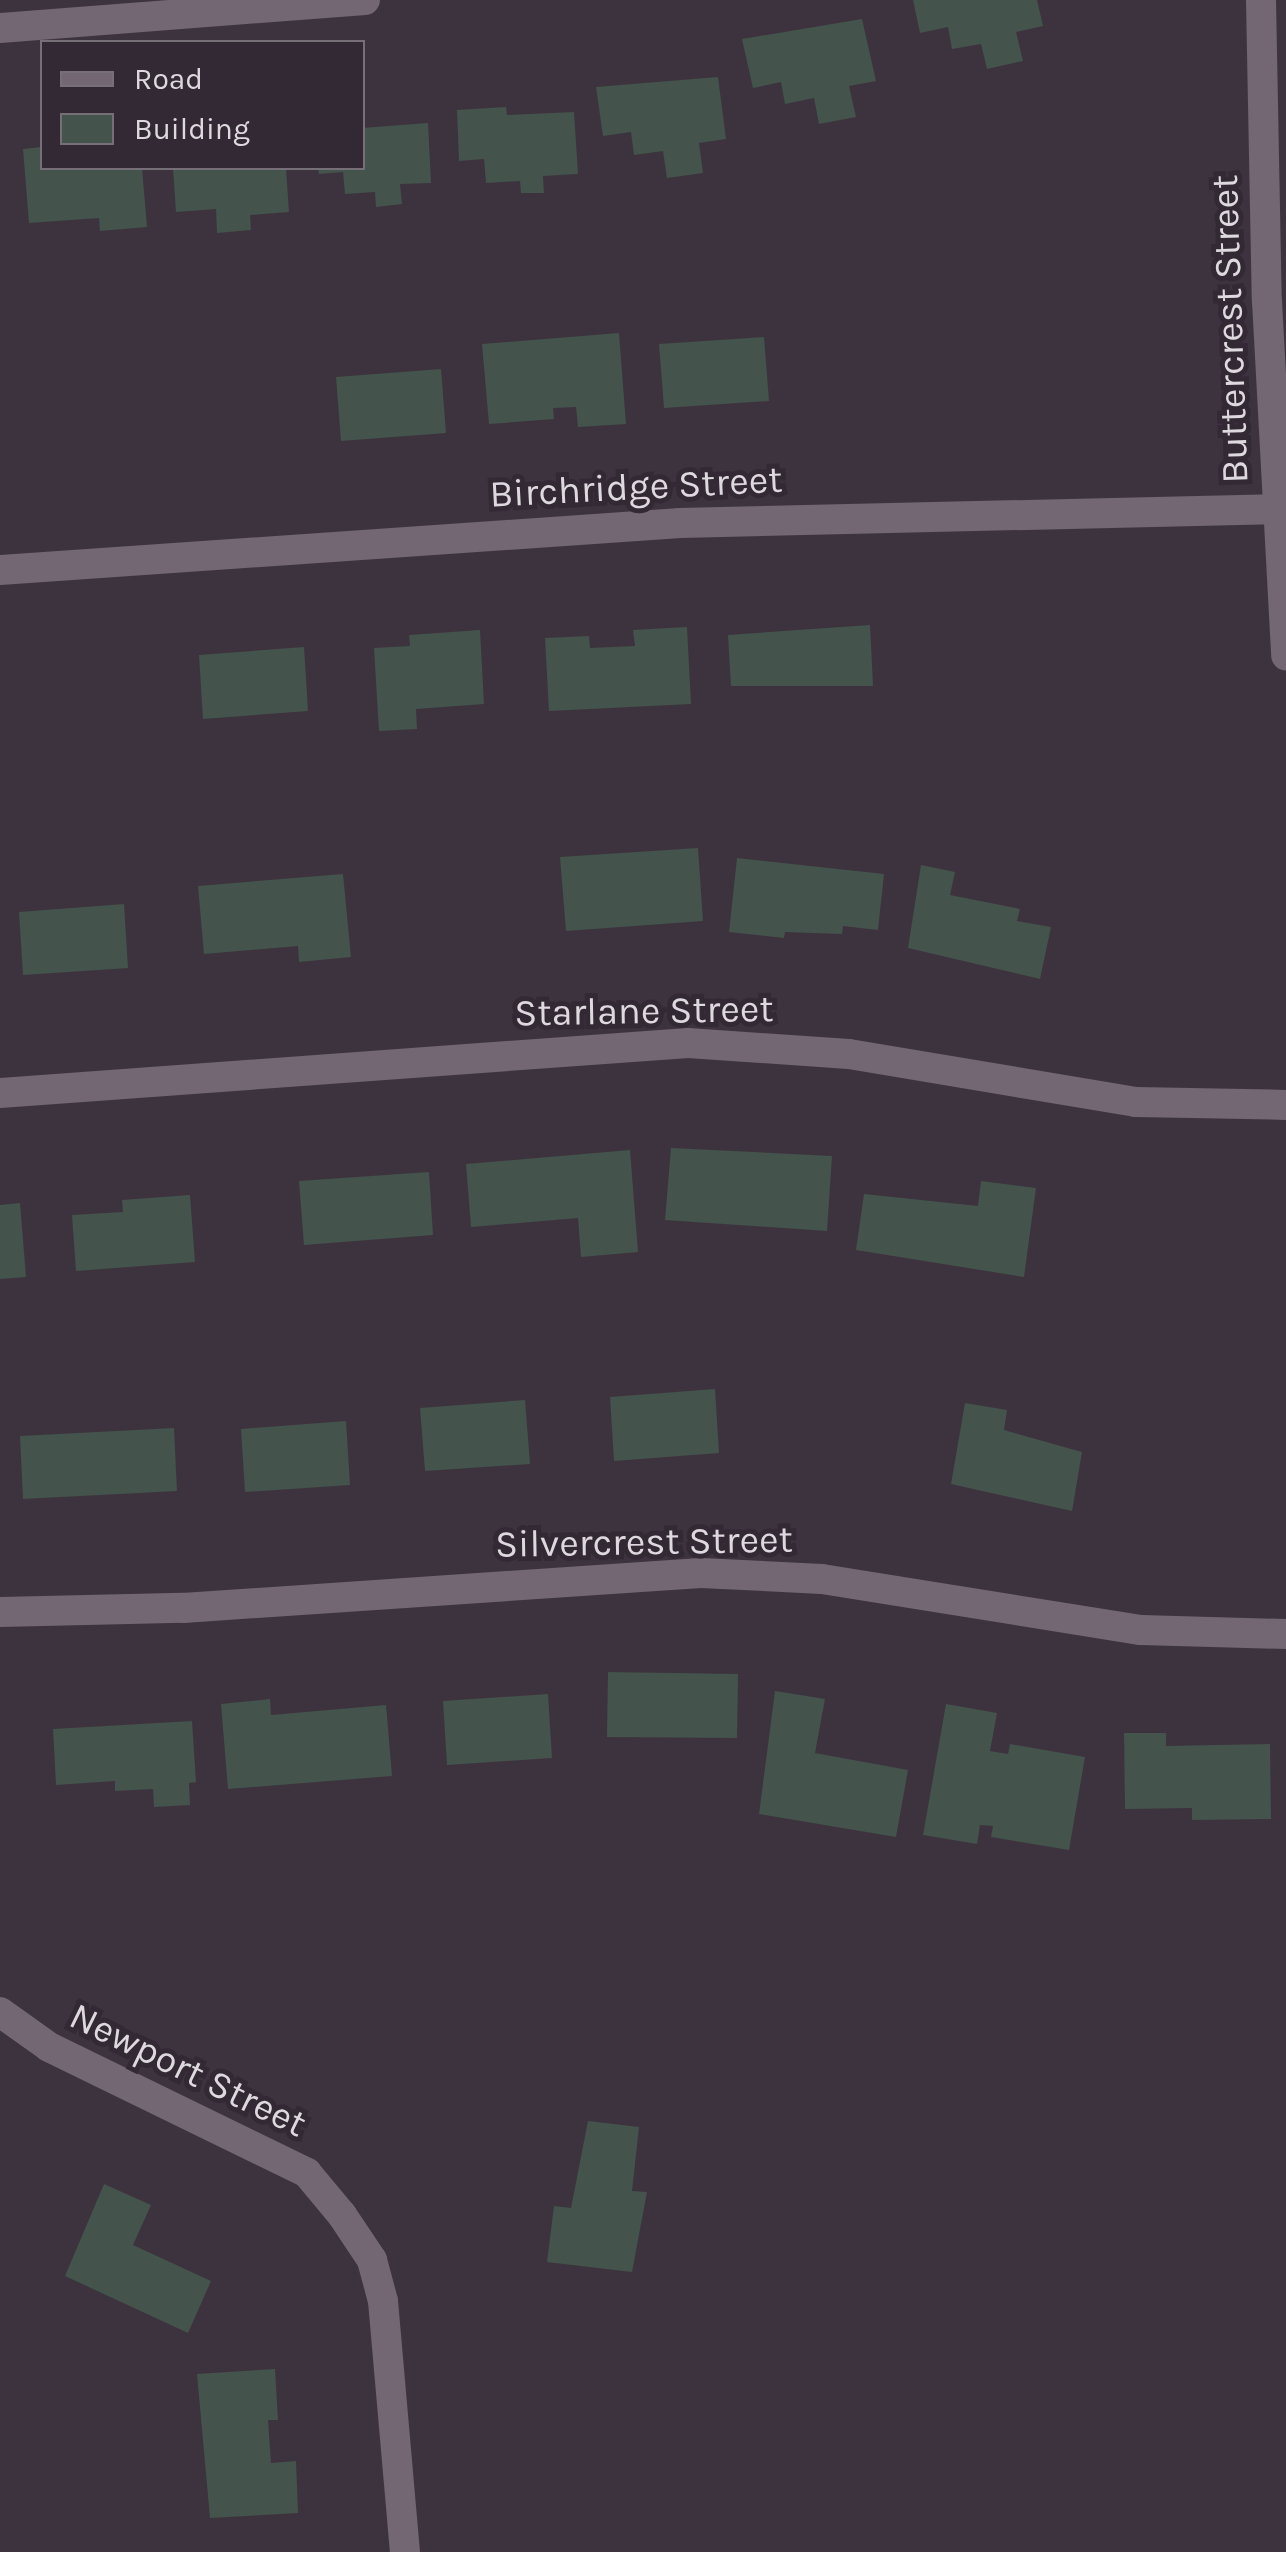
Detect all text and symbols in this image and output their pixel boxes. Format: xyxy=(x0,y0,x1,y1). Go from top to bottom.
legend xyxy=(40,40,365,170)
text: Road xyxy=(134,61,203,97)
text: Building xyxy=(134,111,250,147)
street label: Buttercrest Street xyxy=(1202,174,1258,484)
street label: Birchridge Street xyxy=(488,457,784,517)
street label: Starlane Street xyxy=(514,986,774,1036)
street label: Silvercrest Street xyxy=(495,1517,793,1567)
street label: Newport Street xyxy=(62,1993,314,2147)

